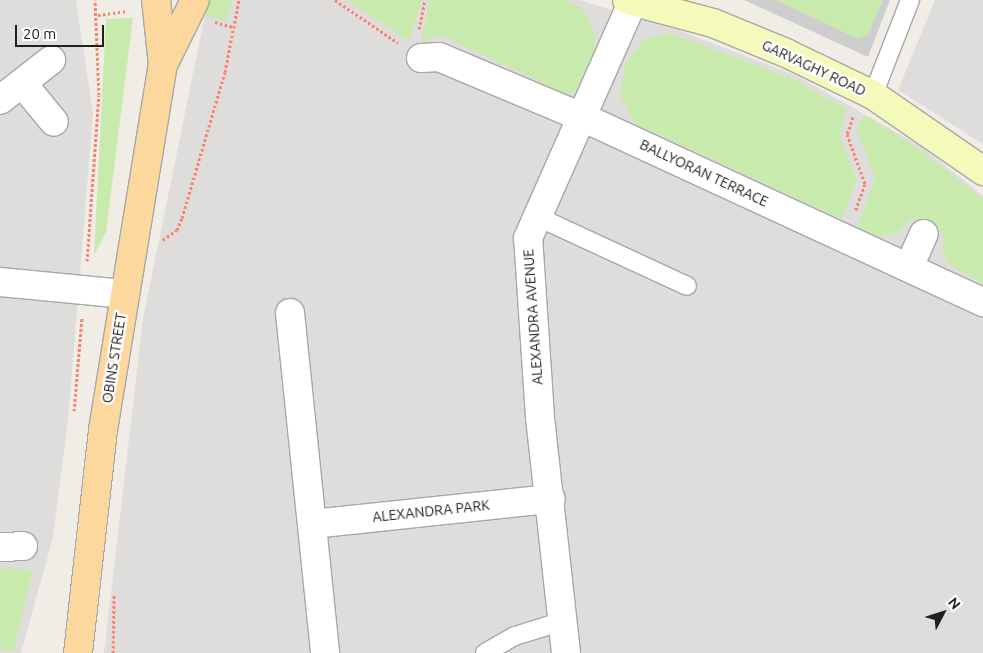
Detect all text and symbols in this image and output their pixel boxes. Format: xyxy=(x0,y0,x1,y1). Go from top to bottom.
scale bar xyxy=(18,15,106,47)
text: 20 m xyxy=(23,25,56,42)
street label: GARVAGHY ROAD xyxy=(759,37,869,99)
street label: BALLYORAN TERRACE xyxy=(637,136,771,210)
street label: ALEXANDRA AVENUE xyxy=(520,249,546,385)
street label: OBINS STREET xyxy=(99,312,129,404)
street label: ALEXANDRA PARK xyxy=(372,496,490,526)
north arrow xyxy=(918,588,968,638)
text: N xyxy=(945,594,964,612)

